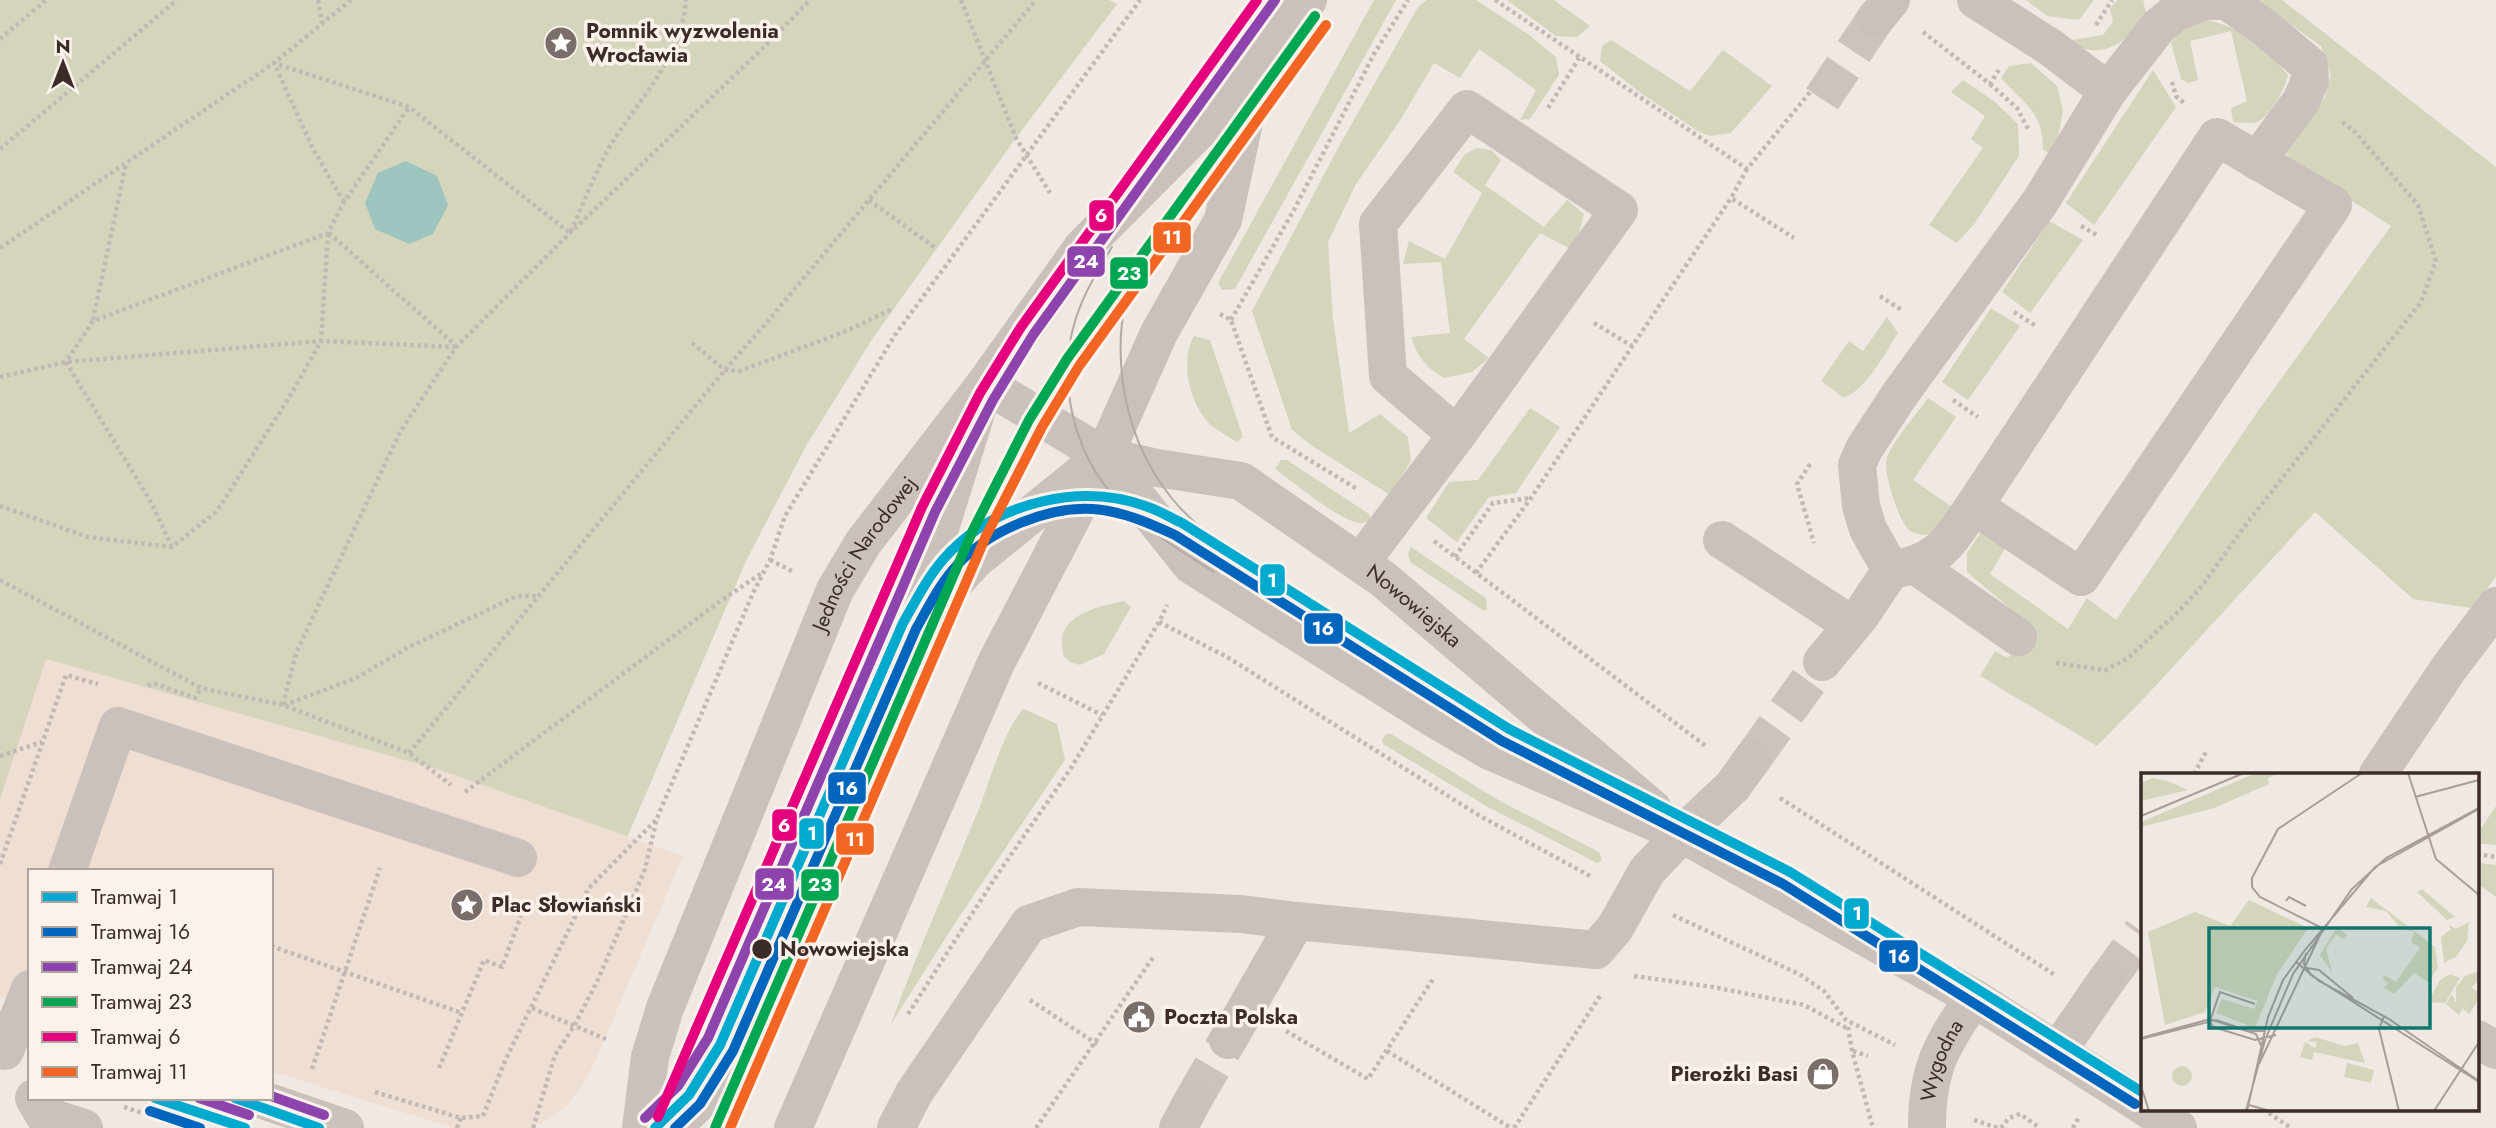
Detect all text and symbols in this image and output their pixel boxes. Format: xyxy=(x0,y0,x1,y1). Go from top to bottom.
place label: Pomnik wyzwolenia Wrocławia xyxy=(586,16,779,70)
place icon: Pomnik wyzwolenia Wrocławia xyxy=(542,24,580,62)
north arrow xyxy=(28,28,98,98)
text: N xyxy=(55,33,71,60)
line badge: 6 xyxy=(1088,199,1115,232)
text: 6 xyxy=(1095,202,1107,229)
line badge: 11 xyxy=(1152,221,1192,254)
text: 11 xyxy=(1162,224,1182,251)
line badge: 24 xyxy=(1066,245,1106,278)
text: 24 xyxy=(1073,248,1099,275)
line badge: 23 xyxy=(1109,256,1149,290)
text: 23 xyxy=(1117,260,1141,287)
street label: Jedności Narodowej xyxy=(804,470,924,639)
street label: Nowowiejska xyxy=(1360,557,1468,655)
line badge: 1 xyxy=(1259,563,1286,597)
text: 1 xyxy=(1267,567,1277,594)
line badge: 16 xyxy=(1303,612,1344,645)
text: 16 xyxy=(1312,615,1334,642)
line badge: 16 xyxy=(827,771,867,805)
inset map xyxy=(2141,773,2478,1110)
text: 16 xyxy=(836,775,858,802)
line badge: 6 xyxy=(771,808,798,842)
text: 6 xyxy=(778,812,790,839)
line badge: 1 xyxy=(798,817,825,850)
text: 1 xyxy=(807,820,817,847)
line badge: 11 xyxy=(835,822,875,856)
text: 11 xyxy=(845,826,865,853)
line badge: 24 xyxy=(754,867,795,901)
line badge: 23 xyxy=(800,868,840,902)
legend xyxy=(28,869,273,1100)
text: 24 xyxy=(761,871,787,898)
text: 23 xyxy=(808,871,832,898)
text: Tramwaj 1 xyxy=(91,882,178,912)
place icon: Plac Słowiański xyxy=(448,886,486,924)
place label: Plac Słowiański xyxy=(491,890,641,920)
line badge: 1 xyxy=(1843,897,1870,930)
text: 1 xyxy=(1852,900,1862,927)
text: Tramwaj 16 xyxy=(91,917,190,947)
place label: Nowowiejska xyxy=(780,934,909,964)
marker: Nowowiejska xyxy=(750,937,774,961)
line badge: 16 xyxy=(1878,939,1919,973)
text: 16 xyxy=(1888,943,1910,970)
text: Tramwaj 24 xyxy=(91,952,193,982)
text: Tramwaj 23 xyxy=(91,987,192,1017)
public building icon: Poczta Polska xyxy=(1120,998,1158,1036)
place label: Poczta Polska xyxy=(1164,1002,1298,1032)
street label: Wygodna xyxy=(1913,1013,1971,1103)
text: Tramwaj 6 xyxy=(91,1022,181,1052)
shop icon: Pierożki Basi xyxy=(1804,1055,1842,1093)
text: Tramwaj 11 xyxy=(91,1057,188,1087)
place label: Pierożki Basi xyxy=(1671,1059,1798,1089)

